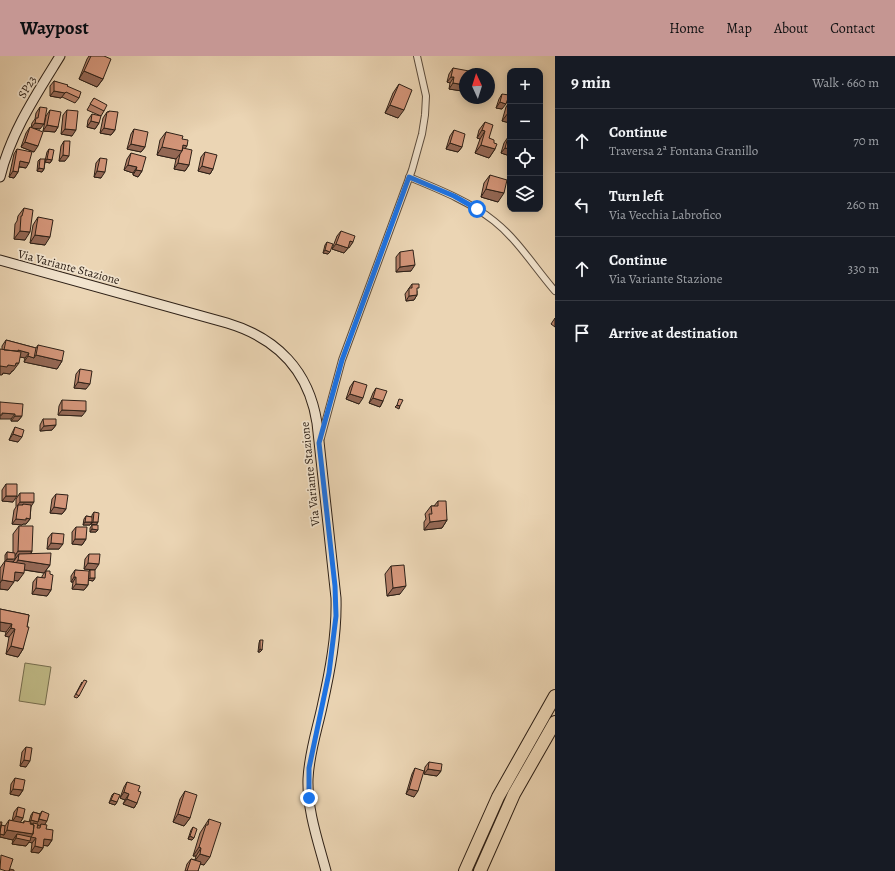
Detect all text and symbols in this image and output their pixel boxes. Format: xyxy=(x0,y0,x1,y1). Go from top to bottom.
text: Waypost xyxy=(20,15,89,41)
text: Home xyxy=(669,19,704,38)
text: Map xyxy=(726,19,752,38)
text: About xyxy=(774,19,808,38)
text: Contact xyxy=(830,19,875,38)
north arrow xyxy=(459,68,495,104)
map controls xyxy=(507,68,543,212)
button: + xyxy=(507,68,543,104)
text: 9 min xyxy=(571,71,611,94)
street label: SP23 xyxy=(14,73,40,101)
text: Walk · 660 m xyxy=(812,74,879,91)
button: − xyxy=(507,104,543,140)
text: Continue xyxy=(609,122,667,142)
icon: ahead xyxy=(571,130,593,152)
text: 70 m xyxy=(853,132,879,149)
button: locate xyxy=(507,140,543,176)
text: Traversa 2ª Fontana Granillo xyxy=(609,142,758,159)
button: layers xyxy=(507,176,543,212)
text: Turn left xyxy=(609,186,664,206)
icon: left xyxy=(571,194,593,216)
text: 260 m xyxy=(846,196,879,213)
route start xyxy=(468,200,486,218)
text: Via Vecchia Labrofico xyxy=(609,206,722,223)
street label: Via Variante Stazione xyxy=(15,245,122,288)
text: Continue xyxy=(609,250,667,270)
icon: ahead xyxy=(571,258,593,280)
text: 330 m xyxy=(848,260,879,277)
text: Via Variante Stazione xyxy=(609,270,722,287)
icon: arrive xyxy=(571,322,593,344)
text: Arrive at destination xyxy=(609,323,738,343)
street label: Via Variante Stazione xyxy=(297,421,324,528)
route end xyxy=(300,789,318,807)

